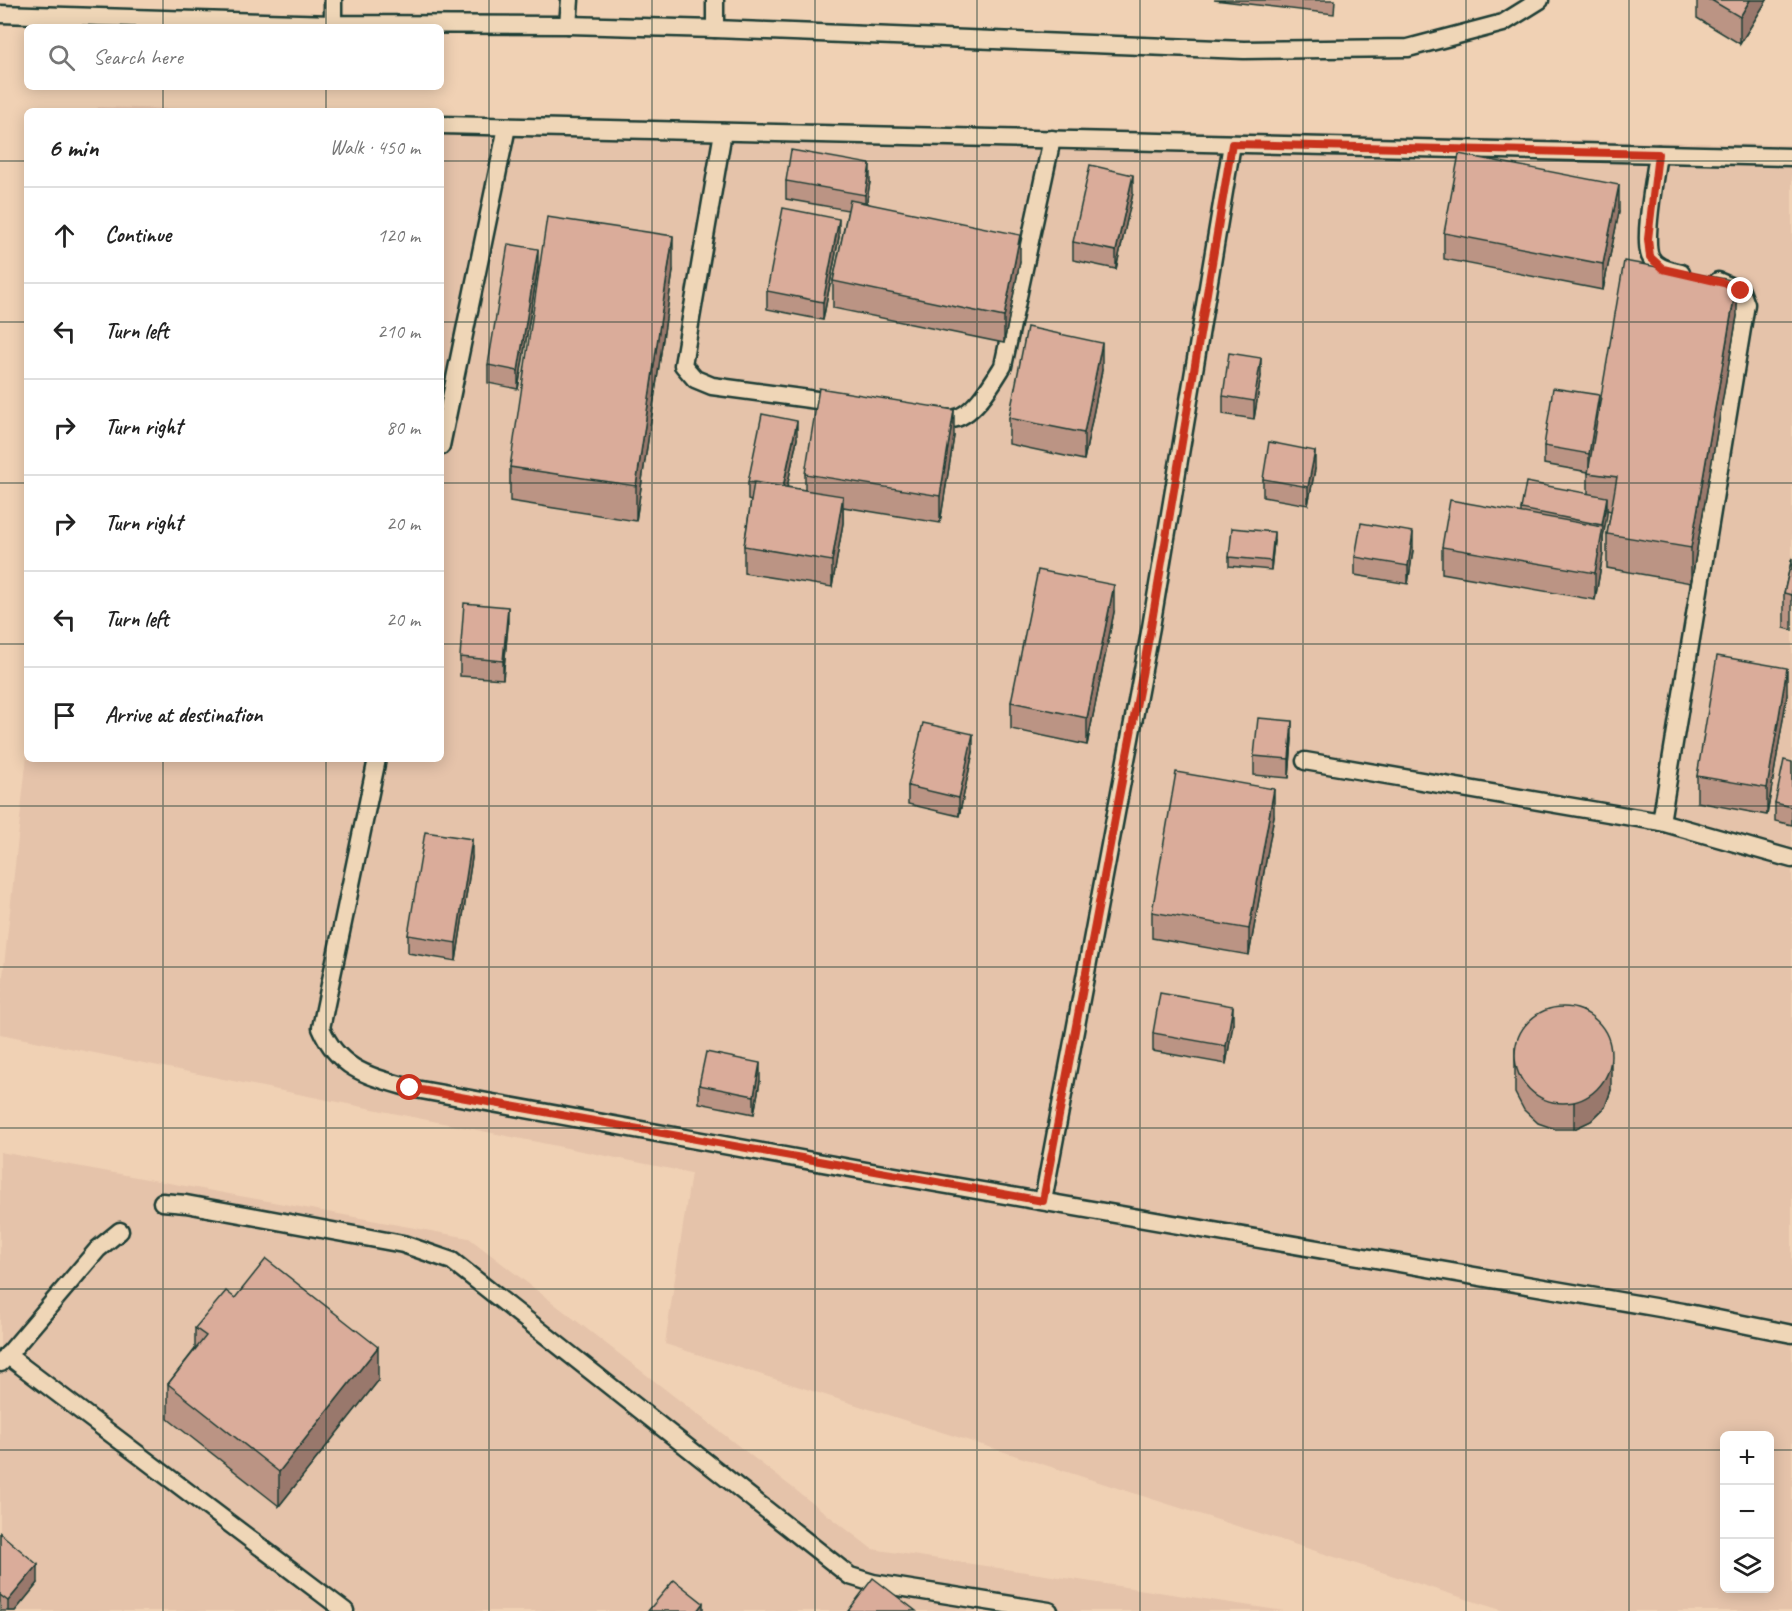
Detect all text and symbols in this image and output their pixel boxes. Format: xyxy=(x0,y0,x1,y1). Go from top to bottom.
search box xyxy=(24,24,444,90)
icon: search xyxy=(45,41,78,74)
text: Search here xyxy=(93,43,183,71)
text: 6 min xyxy=(48,131,98,164)
text: Walk · 450 m xyxy=(330,135,420,160)
icon: ahead xyxy=(48,219,81,252)
text: Continue xyxy=(105,221,171,249)
text: 120 m xyxy=(377,223,420,248)
route end xyxy=(1727,277,1753,303)
icon: left xyxy=(48,315,81,348)
text: Turn left xyxy=(105,317,169,345)
text: 210 m xyxy=(377,319,420,344)
icon: right xyxy=(48,411,81,444)
text: Turn right xyxy=(105,413,182,441)
text: 80 m xyxy=(386,415,420,440)
icon: right xyxy=(48,507,81,540)
text: Turn right xyxy=(105,509,182,537)
text: 20 m xyxy=(386,511,420,536)
icon: left xyxy=(48,603,81,636)
text: Turn left xyxy=(105,605,169,633)
text: 20 m xyxy=(386,607,420,632)
icon: arrive xyxy=(48,699,81,732)
text: Arrive at destination xyxy=(105,701,262,729)
route start xyxy=(396,1074,422,1100)
map controls xyxy=(1720,1431,1774,1593)
button: + xyxy=(1720,1431,1774,1485)
button: − xyxy=(1720,1485,1774,1539)
button: layers xyxy=(1720,1539,1774,1593)

